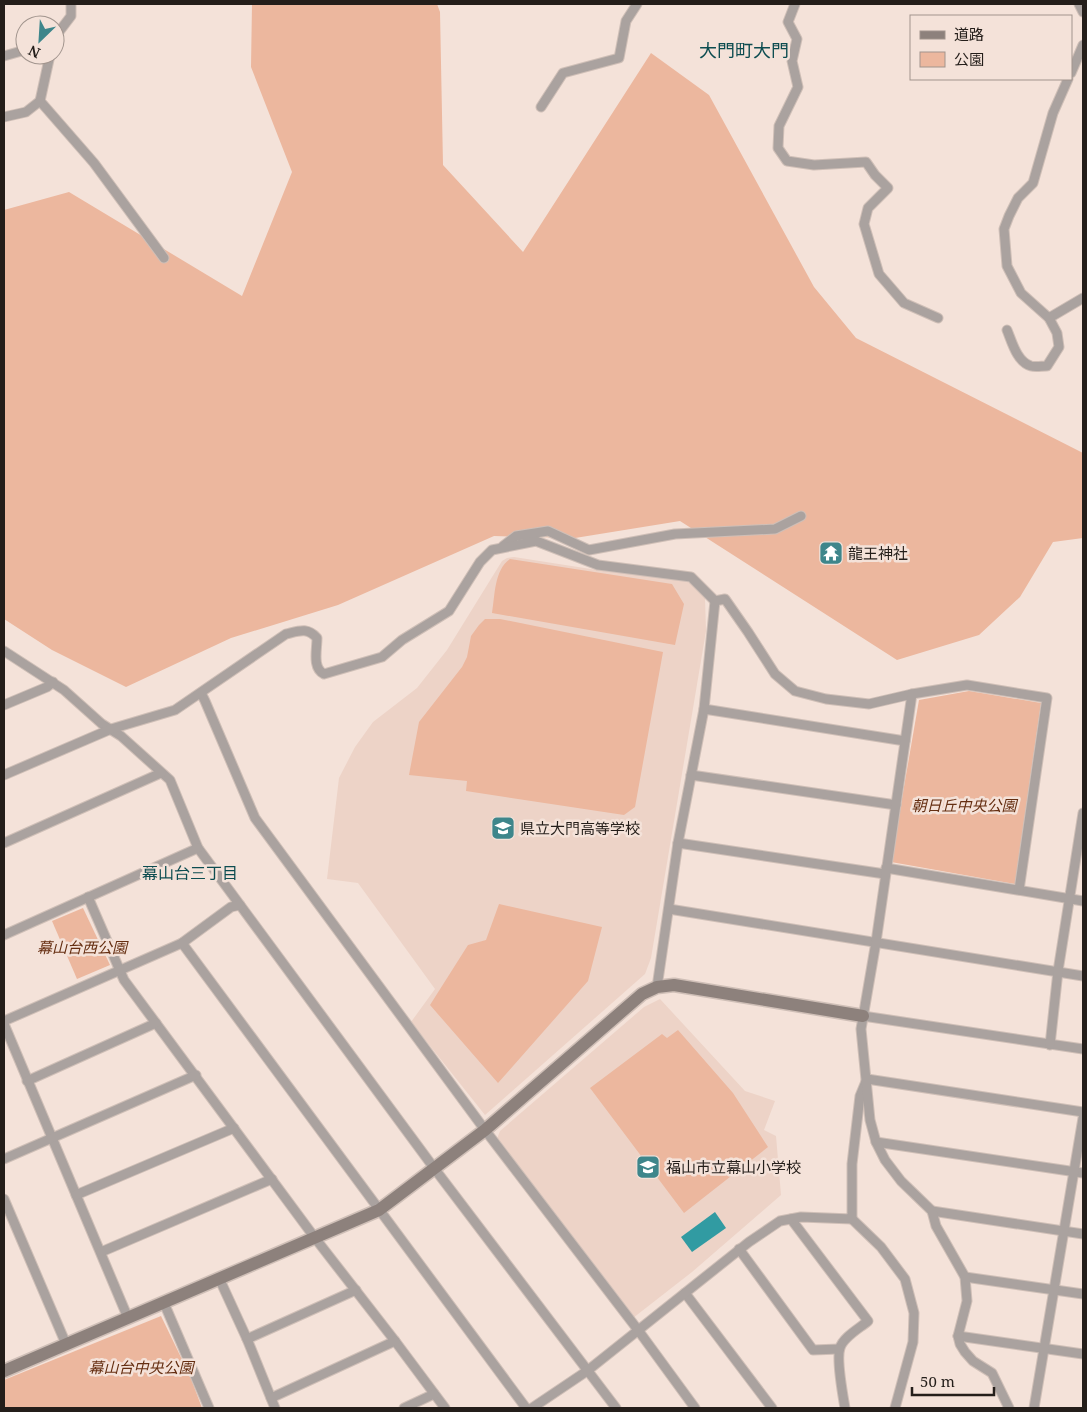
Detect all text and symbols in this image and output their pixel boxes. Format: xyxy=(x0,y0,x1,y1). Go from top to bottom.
north arrow xyxy=(15,15,65,65)
legend xyxy=(910,15,1072,80)
text: 道路 xyxy=(954,24,984,44)
district label: 大門町大門 xyxy=(699,38,789,62)
text: N xyxy=(25,41,43,63)
text: 公園 xyxy=(954,49,984,69)
temple icon: 龍王神社 xyxy=(818,540,844,566)
place label: 龍王神社 xyxy=(848,543,908,563)
park label: 朝日丘中央公園 xyxy=(911,795,1018,815)
school or university icon: 県立大門高等学校 xyxy=(490,815,516,841)
place label: 県立大門高等学校 xyxy=(520,818,640,838)
district label: 幕山台三丁目 xyxy=(142,862,238,884)
park label: 幕山台西公園 xyxy=(37,937,129,957)
school or university icon: 福山市立幕山小学校 xyxy=(635,1154,661,1180)
place label: 福山市立幕山小学校 xyxy=(666,1157,801,1177)
park label: 幕山台中央公園 xyxy=(88,1357,195,1377)
scale bar xyxy=(912,1364,994,1396)
text: 50 m xyxy=(920,1371,955,1391)

